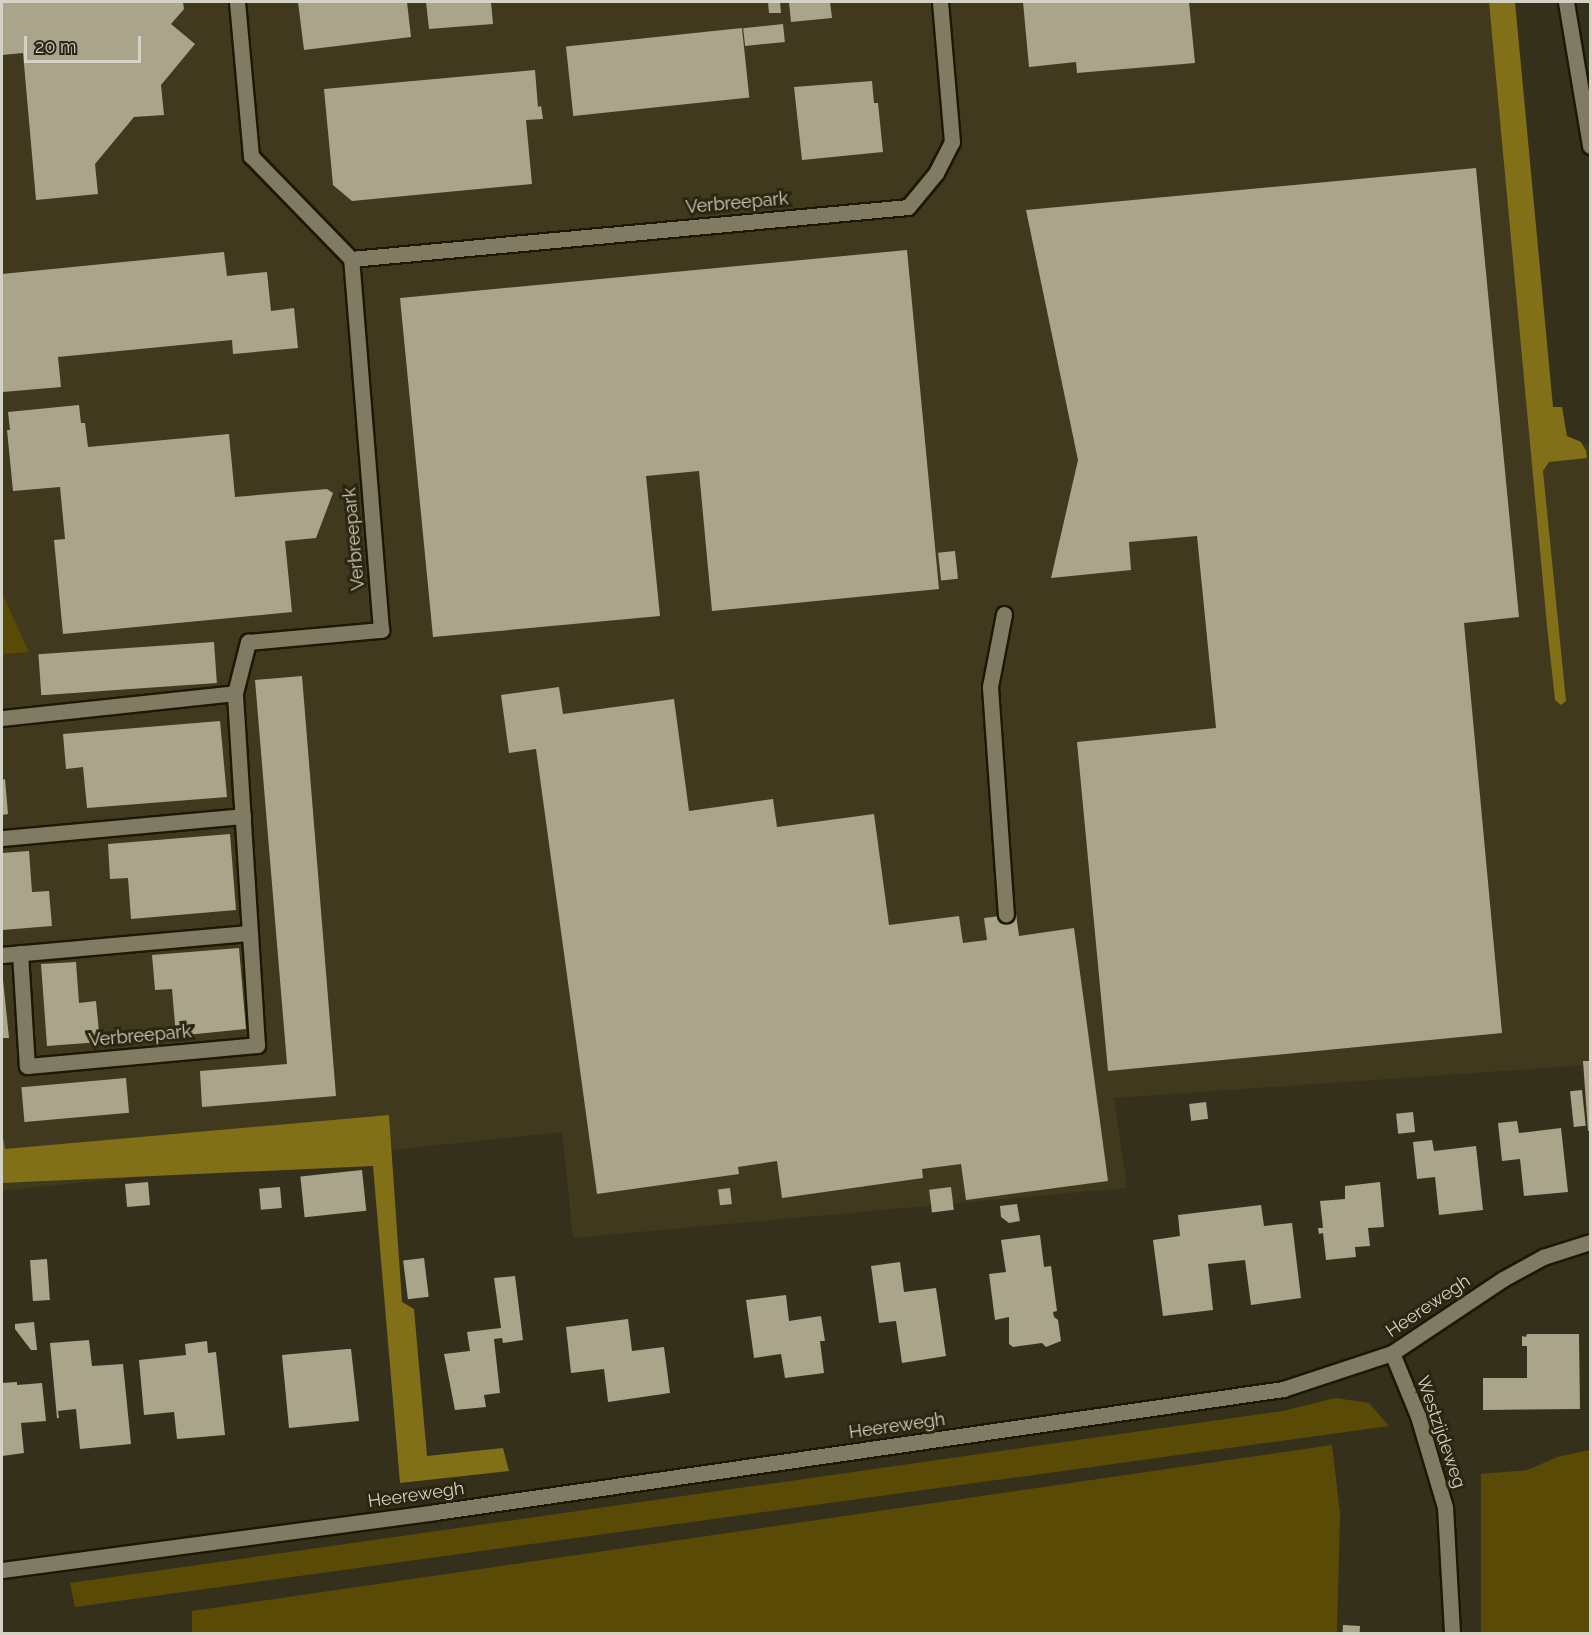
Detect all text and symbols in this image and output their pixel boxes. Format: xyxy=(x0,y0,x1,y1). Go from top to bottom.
scale bar xyxy=(27,24,144,62)
text: 20 m xyxy=(35,36,77,57)
street label: Verbreepark xyxy=(685,188,789,218)
street label: Verbreepark xyxy=(339,487,369,591)
street label: Verbreepark xyxy=(88,1021,192,1051)
street label: Heerewegh xyxy=(1382,1270,1474,1342)
street label: Westzijdeweg xyxy=(1412,1373,1470,1491)
street label: Heerewegh xyxy=(847,1409,947,1443)
street label: Heerewegh xyxy=(366,1478,466,1512)

